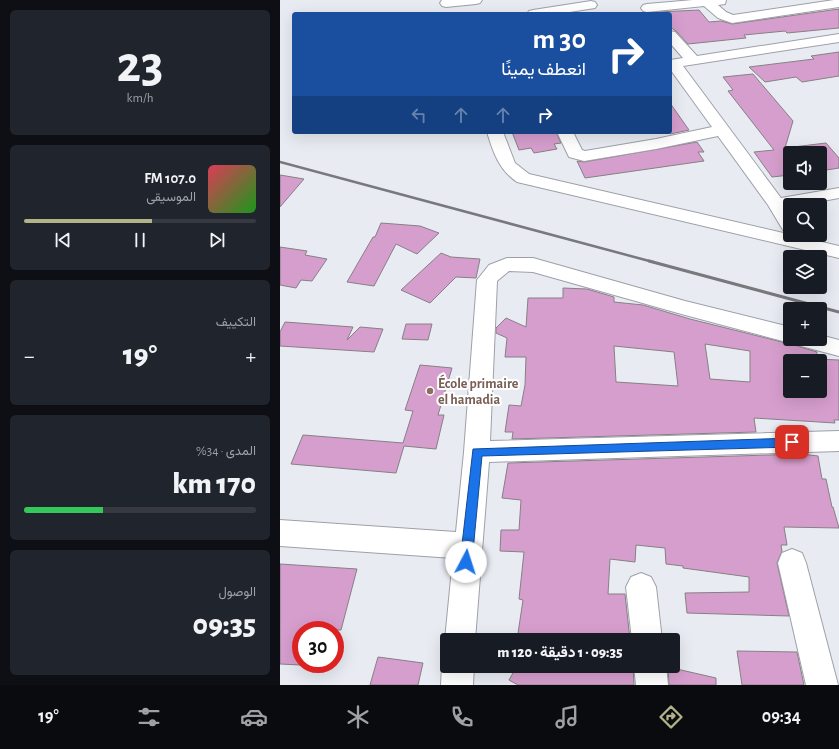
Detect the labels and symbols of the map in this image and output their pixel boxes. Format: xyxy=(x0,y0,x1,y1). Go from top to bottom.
place label: École primaire el hamadia xyxy=(438,374,519,407)
marker: École primaire el hamadia xyxy=(425,386,435,396)
pin xyxy=(775,425,809,459)
position arrow xyxy=(445,541,487,583)
speed limit sign: 30 xyxy=(292,621,344,673)

